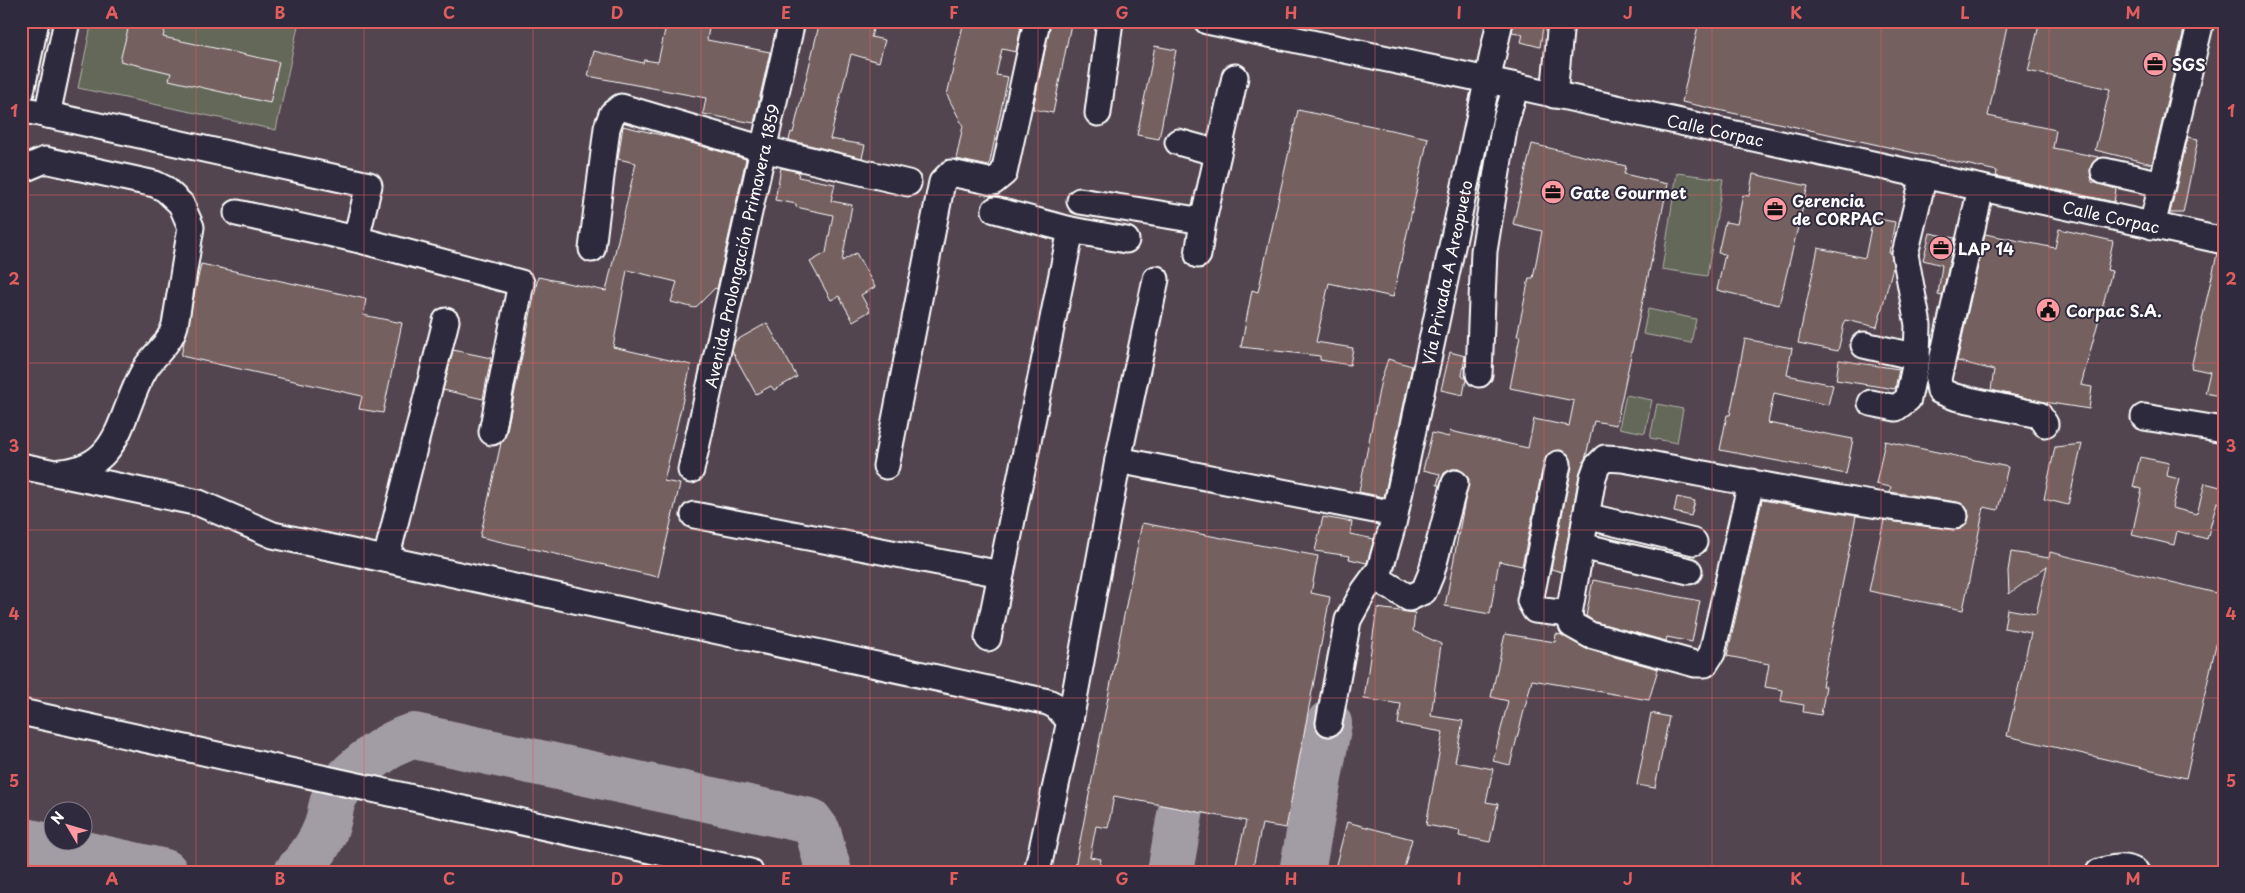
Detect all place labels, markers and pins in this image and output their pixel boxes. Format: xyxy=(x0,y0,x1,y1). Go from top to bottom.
office icon: SGS xyxy=(2142,51,2168,77)
place label: SGS xyxy=(2172,52,2206,76)
office icon: Gate Gourmet xyxy=(1540,179,1566,205)
place label: Gate Gourmet xyxy=(1570,180,1687,204)
place label: Gerencia de CORPAC xyxy=(1792,188,1884,230)
office icon: Gerencia de CORPAC xyxy=(1762,196,1788,222)
office icon: LAP 14 xyxy=(1928,235,1954,261)
place label: LAP 14 xyxy=(1958,236,2014,260)
public building icon: Corpac S.A. xyxy=(2035,297,2061,323)
place label: Corpac S.A. xyxy=(2066,298,2162,322)

